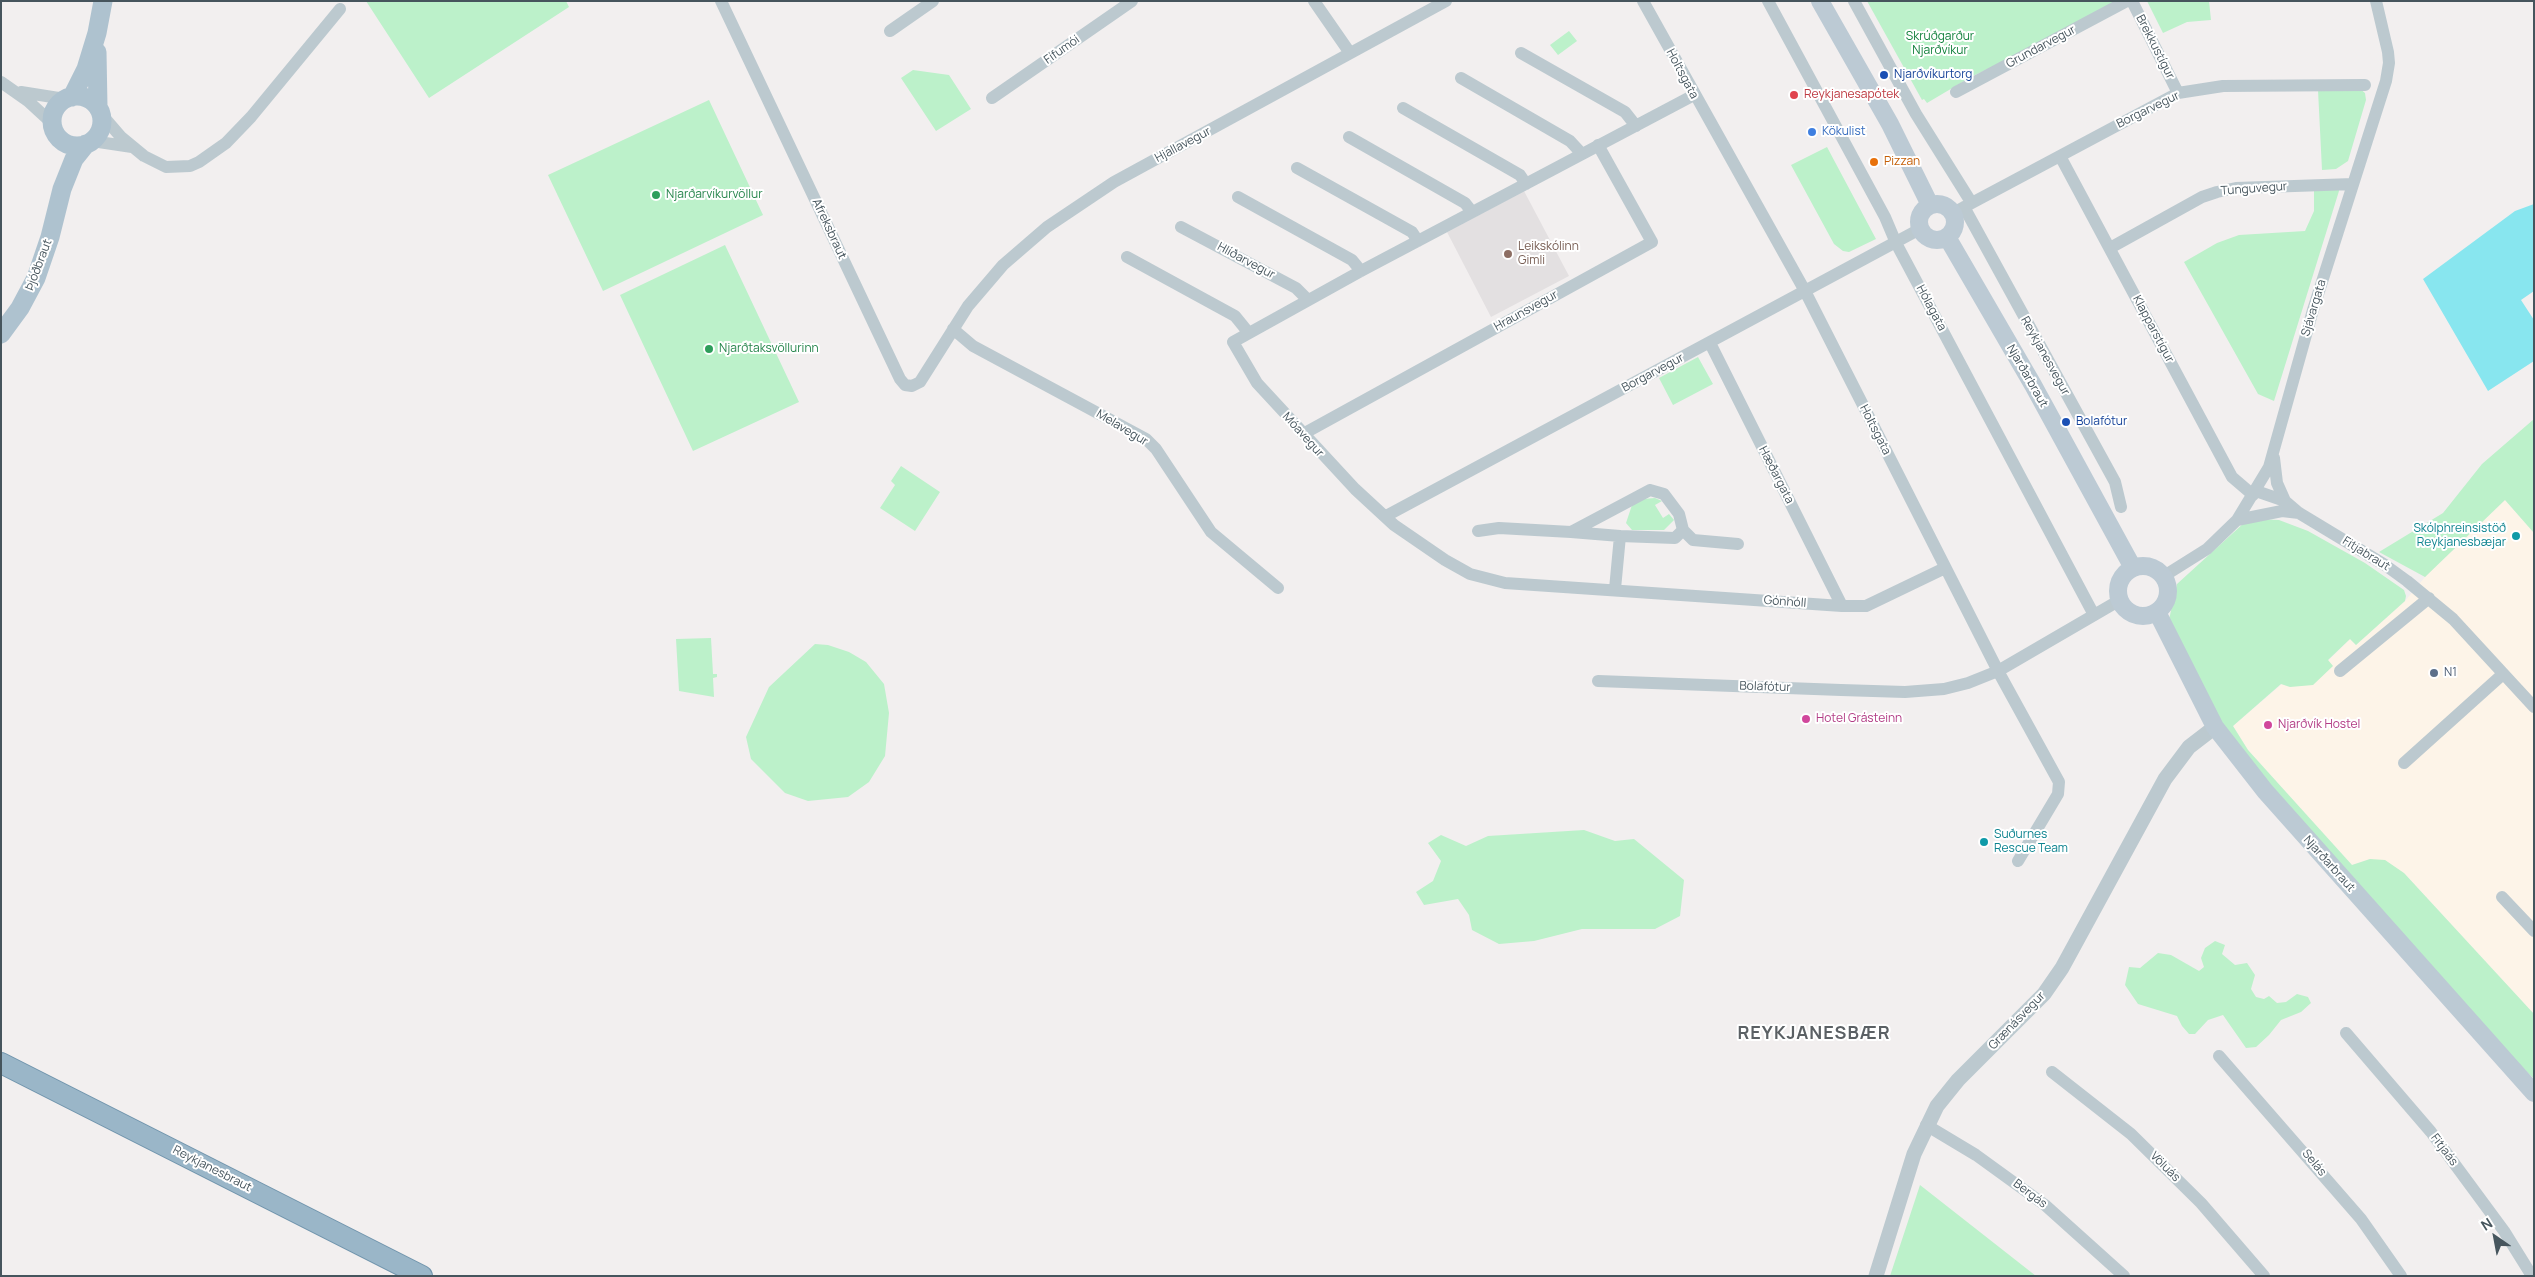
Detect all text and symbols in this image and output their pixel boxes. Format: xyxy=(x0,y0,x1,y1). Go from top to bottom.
street label: Brekkustígur xyxy=(2133,13,2177,81)
street label: Grundarvegur xyxy=(2004,23,2078,71)
park label: Skrúðgarður Njarðvíkur xyxy=(1906,30,1974,58)
street label: Fífumói xyxy=(1041,33,1083,67)
street label: Holtsgata xyxy=(1663,47,1701,101)
place label: Njarðvíkurtorg xyxy=(1894,68,1972,82)
marker: Njarðvíkurtorg xyxy=(1878,69,1890,81)
place label: Reykjanesapótek xyxy=(1804,88,1899,102)
marker: Reykjanesapótek xyxy=(1788,89,1800,101)
street label: Borgarvegur xyxy=(2114,89,2182,131)
street label: Hjallavegur xyxy=(1153,124,1213,166)
place label: Kökulist xyxy=(1822,125,1866,139)
marker: Kökulist xyxy=(1806,126,1818,138)
place label: Pizzan xyxy=(1884,155,1920,169)
marker: Pizzan xyxy=(1868,156,1880,168)
street label: Tunguvegur xyxy=(2220,179,2288,199)
place label: Njarðarvíkurvöllur xyxy=(666,188,763,202)
marker: Njarðarvíkurvöllur xyxy=(650,189,662,201)
street label: Afreksbraut xyxy=(809,197,849,261)
street label: Þjóðbraut xyxy=(23,237,55,293)
street label: Hlíðarvegur xyxy=(1215,240,1277,282)
place label: Leikskólinn Gimli xyxy=(1518,240,1579,268)
marker: Leikskólinn Gimli xyxy=(1502,248,1514,260)
street label: Sjávargata xyxy=(2299,278,2329,338)
street label: Hólagata xyxy=(1913,283,1949,333)
street label: Hraunsvegur xyxy=(1492,288,1560,334)
street label: Klapparstígur xyxy=(2129,293,2177,365)
street label: Reykjanesvegur xyxy=(2017,314,2073,398)
place label: Njarðtaksvöllurinn xyxy=(719,342,819,356)
street label: Njarðarbraut xyxy=(2003,342,2051,410)
marker: Njarðtaksvöllurinn xyxy=(703,343,715,355)
street label: Borgarvegur xyxy=(1620,351,1686,395)
street label: Holtsgata xyxy=(1856,402,1894,458)
street label: Melavegur xyxy=(1094,407,1150,449)
street label: Móavegur xyxy=(1279,410,1327,460)
place label: Bolafótur xyxy=(2076,415,2127,429)
marker: Bolafótur xyxy=(2060,416,2072,428)
street label: Hæðargata xyxy=(1755,444,1797,506)
place label: Skólphreinsistöð Reykjanesbæjar xyxy=(2413,522,2506,550)
marker: Skólphreinsistöð Reykjanesbæjar xyxy=(2510,530,2522,542)
street label: Fitjabraut xyxy=(2340,534,2392,574)
street label: Gónhóll xyxy=(1763,593,1807,611)
place label: N1 xyxy=(2444,666,2457,680)
marker: N1 xyxy=(2428,667,2440,679)
street label: Bolafótur xyxy=(1739,679,1791,695)
place label: Hotel Grásteinn xyxy=(1816,712,1902,726)
marker: Hotel Grásteinn xyxy=(1800,713,1812,725)
place label: Njarðvík Hostel xyxy=(2278,718,2360,732)
marker: Njarðvík Hostel xyxy=(2262,719,2274,731)
place label: Suðurnes Rescue Team xyxy=(1994,828,2068,856)
street label: Njarðarbraut xyxy=(2300,833,2358,895)
marker: Suðurnes Rescue Team xyxy=(1978,836,1990,848)
street label: Grænásvegur xyxy=(1986,989,2048,1053)
district label: REYKJANESBÆR xyxy=(1736,1023,1892,1045)
street label: Fitjaás xyxy=(2427,1131,2461,1169)
street label: Reykjanesbraut xyxy=(170,1143,254,1195)
street label: Selás xyxy=(2299,1147,2329,1179)
street label: Völuás xyxy=(2147,1149,2183,1185)
street label: Bergás xyxy=(2010,1177,2050,1211)
north arrow xyxy=(2470,1212,2520,1262)
text: N xyxy=(2477,1213,2496,1235)

